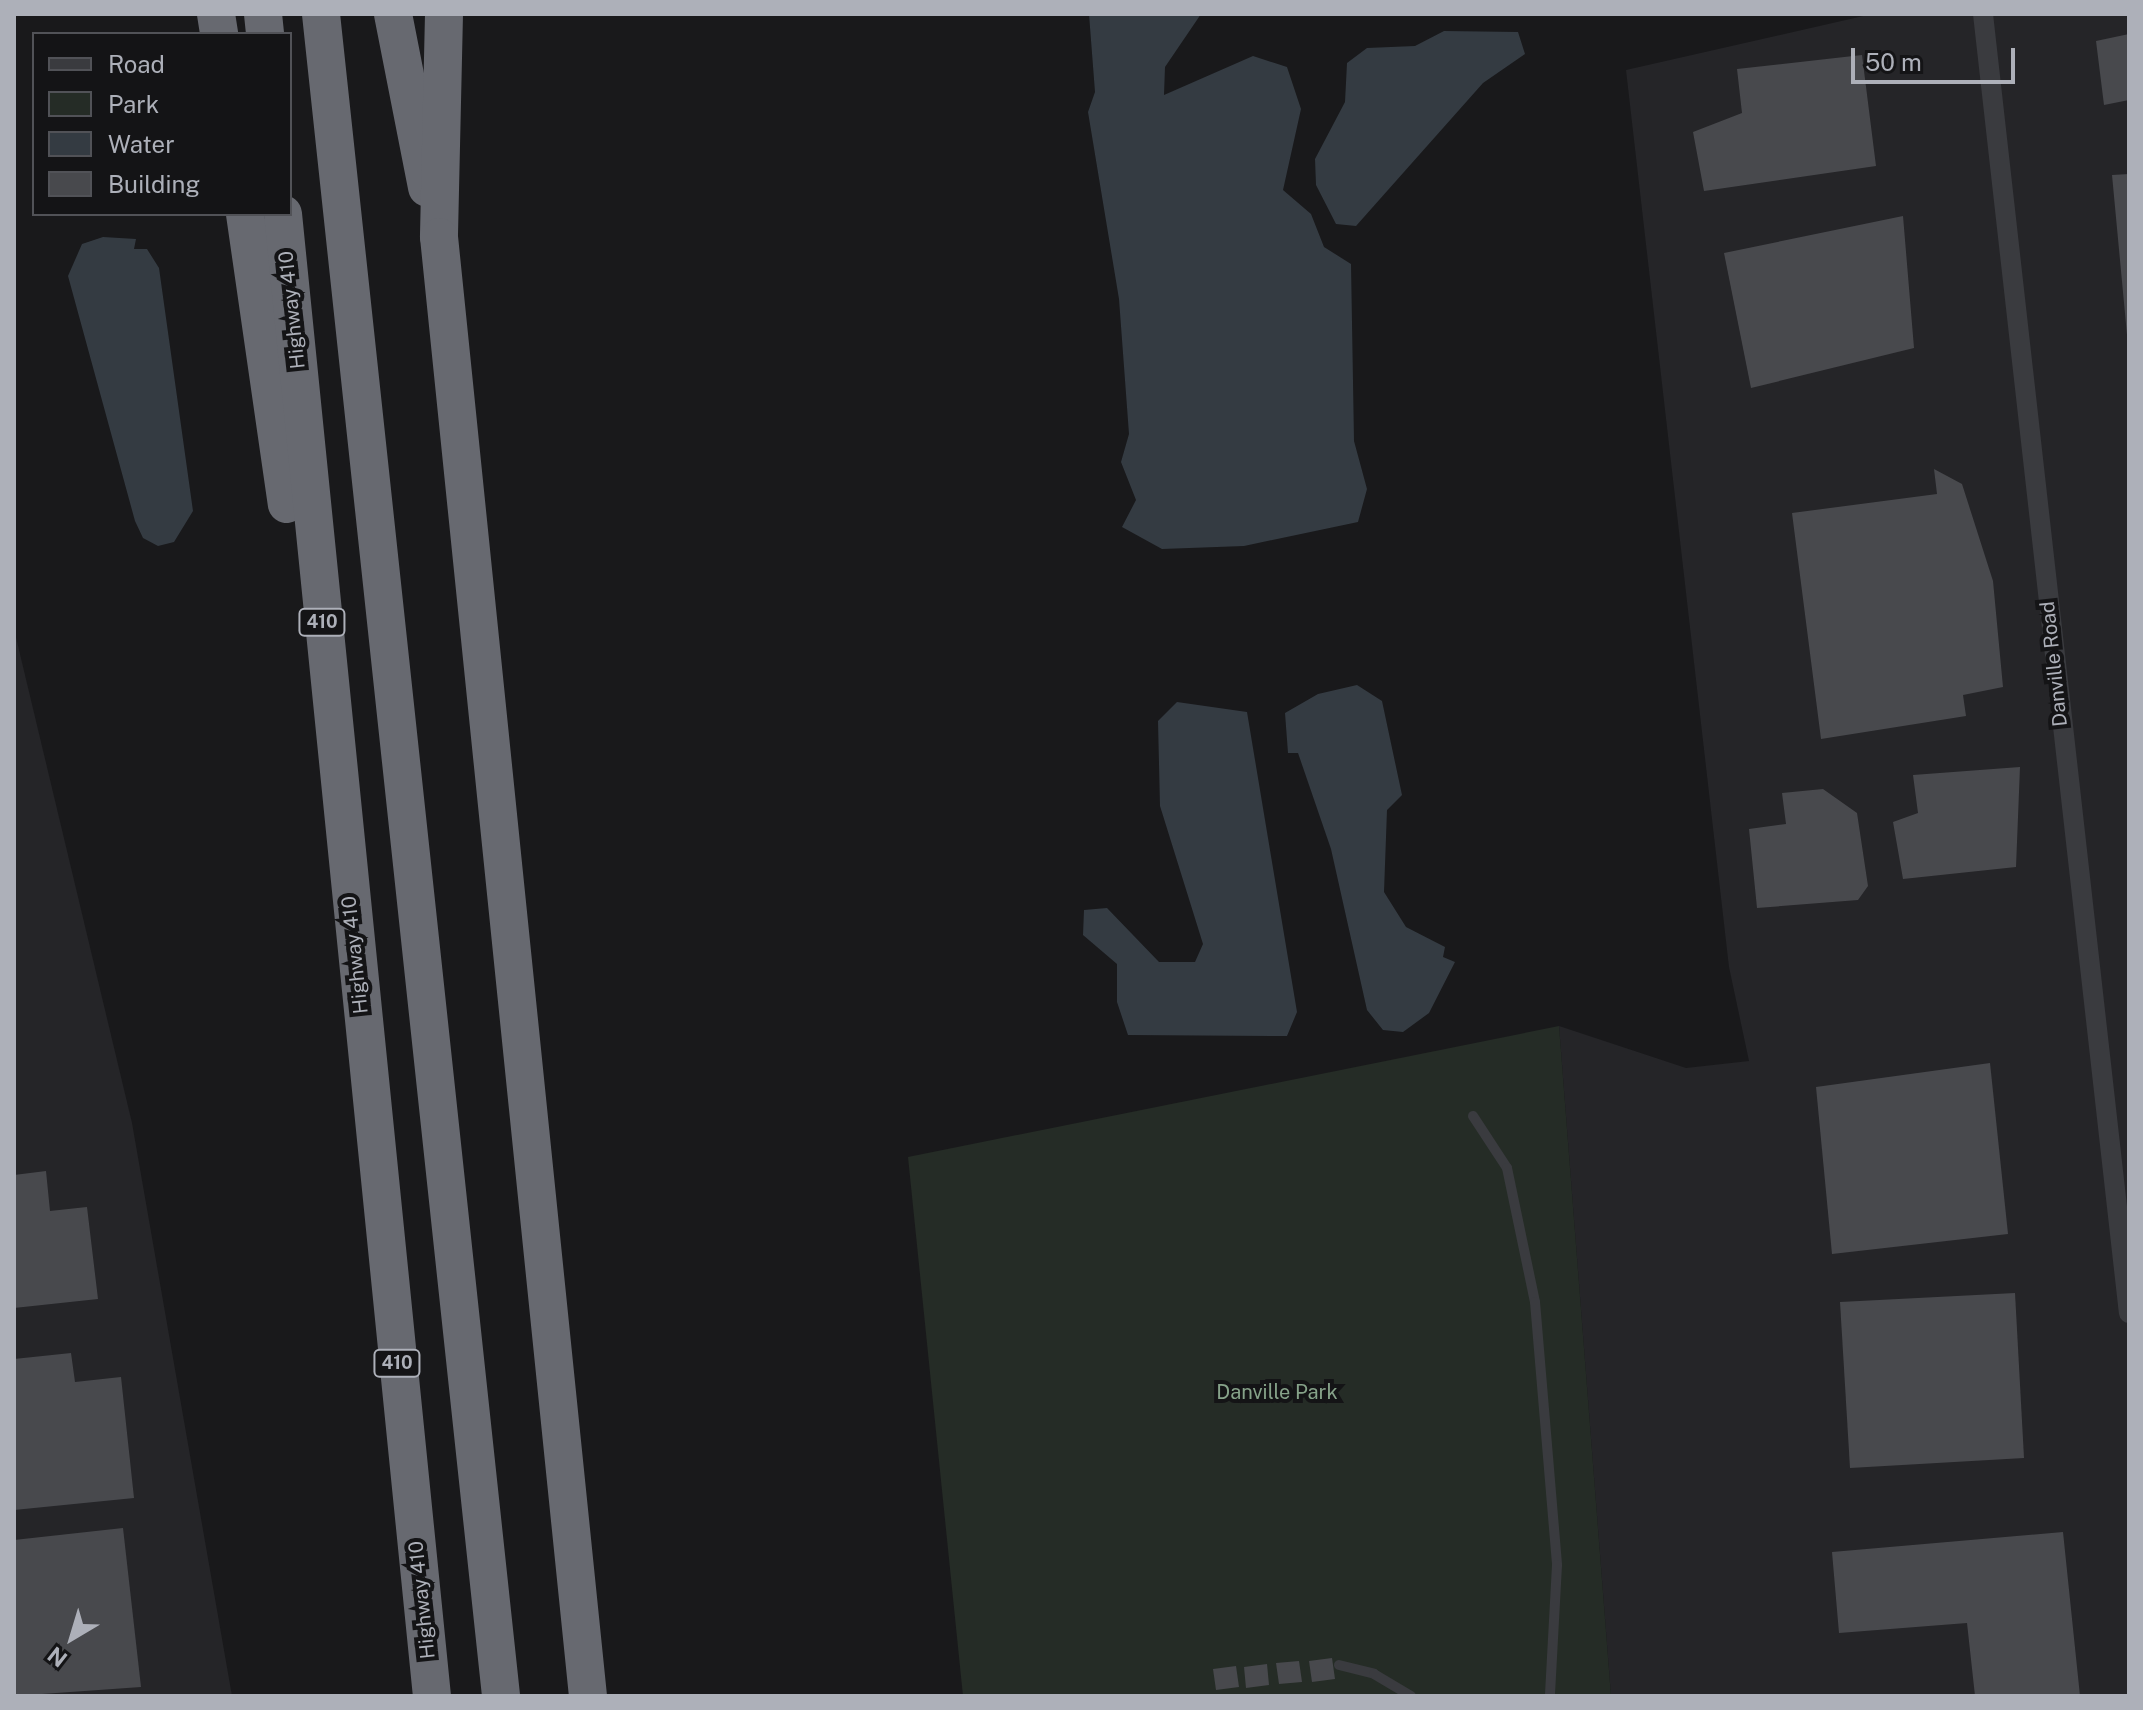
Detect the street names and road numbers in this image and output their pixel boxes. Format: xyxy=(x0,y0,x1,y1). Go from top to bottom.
street label: Highway 410 xyxy=(274,250,310,370)
street label: Danville Road xyxy=(2035,600,2073,728)
road number: 410 xyxy=(298,608,346,636)
street label: Highway 410 xyxy=(337,895,373,1015)
road number: 410 xyxy=(373,1349,421,1377)
street label: Highway 410 xyxy=(404,1540,440,1660)

